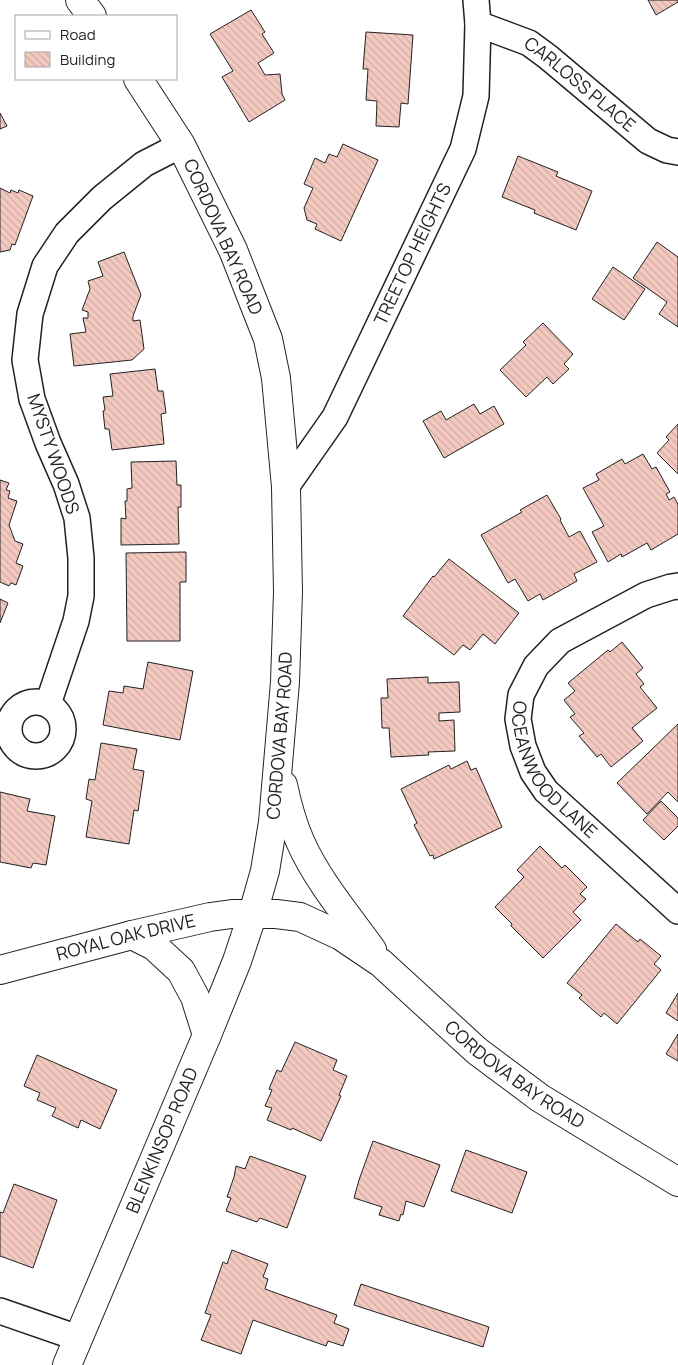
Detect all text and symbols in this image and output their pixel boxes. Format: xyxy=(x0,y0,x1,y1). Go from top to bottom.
legend xyxy=(15,15,178,80)
text: Road xyxy=(60,24,96,45)
street label: CARLOSS PLACE xyxy=(520,31,641,137)
text: Building xyxy=(60,49,115,70)
street label: CORDOVA BAY ROAD xyxy=(179,155,269,318)
street label: TREETOP HEIGHTS xyxy=(368,179,456,329)
street label: MYSTY WOODS xyxy=(22,390,86,517)
street label: CORDOVA BAY ROAD xyxy=(260,651,297,820)
street label: OCEANWOOD LANE xyxy=(506,700,603,843)
street label: ROYAL OAK DRIVE xyxy=(53,908,198,966)
street label: CORDOVA BAY ROAD xyxy=(440,1015,589,1133)
street label: BLENKINSOP ROAD xyxy=(120,1063,203,1217)

